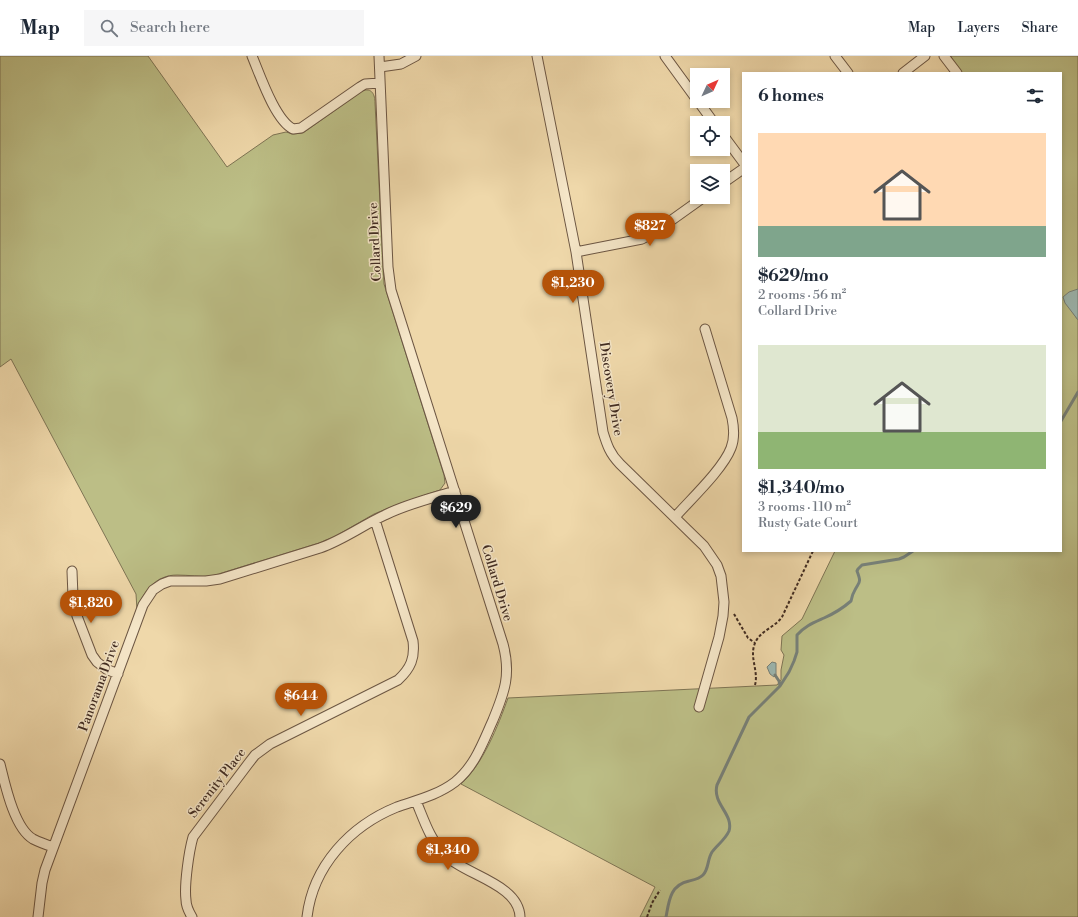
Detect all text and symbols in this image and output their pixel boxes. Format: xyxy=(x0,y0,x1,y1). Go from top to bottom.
search box xyxy=(84,10,364,46)
text: Map xyxy=(20,16,60,40)
icon: search xyxy=(98,17,120,39)
text: Search here xyxy=(130,18,210,37)
text: Map xyxy=(908,19,935,37)
text: Layers xyxy=(957,19,1000,37)
text: Share xyxy=(1022,19,1058,37)
north arrow xyxy=(690,68,730,108)
map controls xyxy=(690,68,730,204)
text: 6 homes xyxy=(758,85,824,107)
icon: filters xyxy=(1024,85,1046,107)
button: locate xyxy=(690,116,730,156)
icon: home xyxy=(866,159,938,231)
button: layers xyxy=(690,164,730,204)
street label: Collard Drive xyxy=(365,202,385,282)
pin: $827 xyxy=(626,213,674,247)
text: $827 xyxy=(634,218,666,234)
text: $629/mo xyxy=(758,265,829,287)
pin: $1,230 xyxy=(540,270,606,304)
text: $1,230 xyxy=(551,275,595,291)
text: 2 rooms · 56 m² xyxy=(758,287,846,303)
text: Collard Drive xyxy=(758,303,837,319)
street label: Discovery Drive xyxy=(596,341,626,437)
icon: home xyxy=(866,371,938,443)
text: $1,340/mo xyxy=(758,477,845,499)
pin: $629 xyxy=(432,495,480,529)
text: 3 rooms · 110 m² xyxy=(758,499,851,515)
text: $629 xyxy=(440,500,472,516)
text: Rusty Gate Court xyxy=(758,515,858,531)
street label: Collard Drive xyxy=(478,543,516,624)
pin: $1,820 xyxy=(58,590,124,624)
text: $1,820 xyxy=(69,595,113,611)
street label: Panorama Drive xyxy=(75,638,123,734)
pin: $644 xyxy=(277,683,325,717)
text: $644 xyxy=(284,688,318,704)
street label: Serenity Place xyxy=(185,745,249,821)
pin: $1,340 xyxy=(415,837,481,871)
text: $1,340 xyxy=(426,842,470,858)

